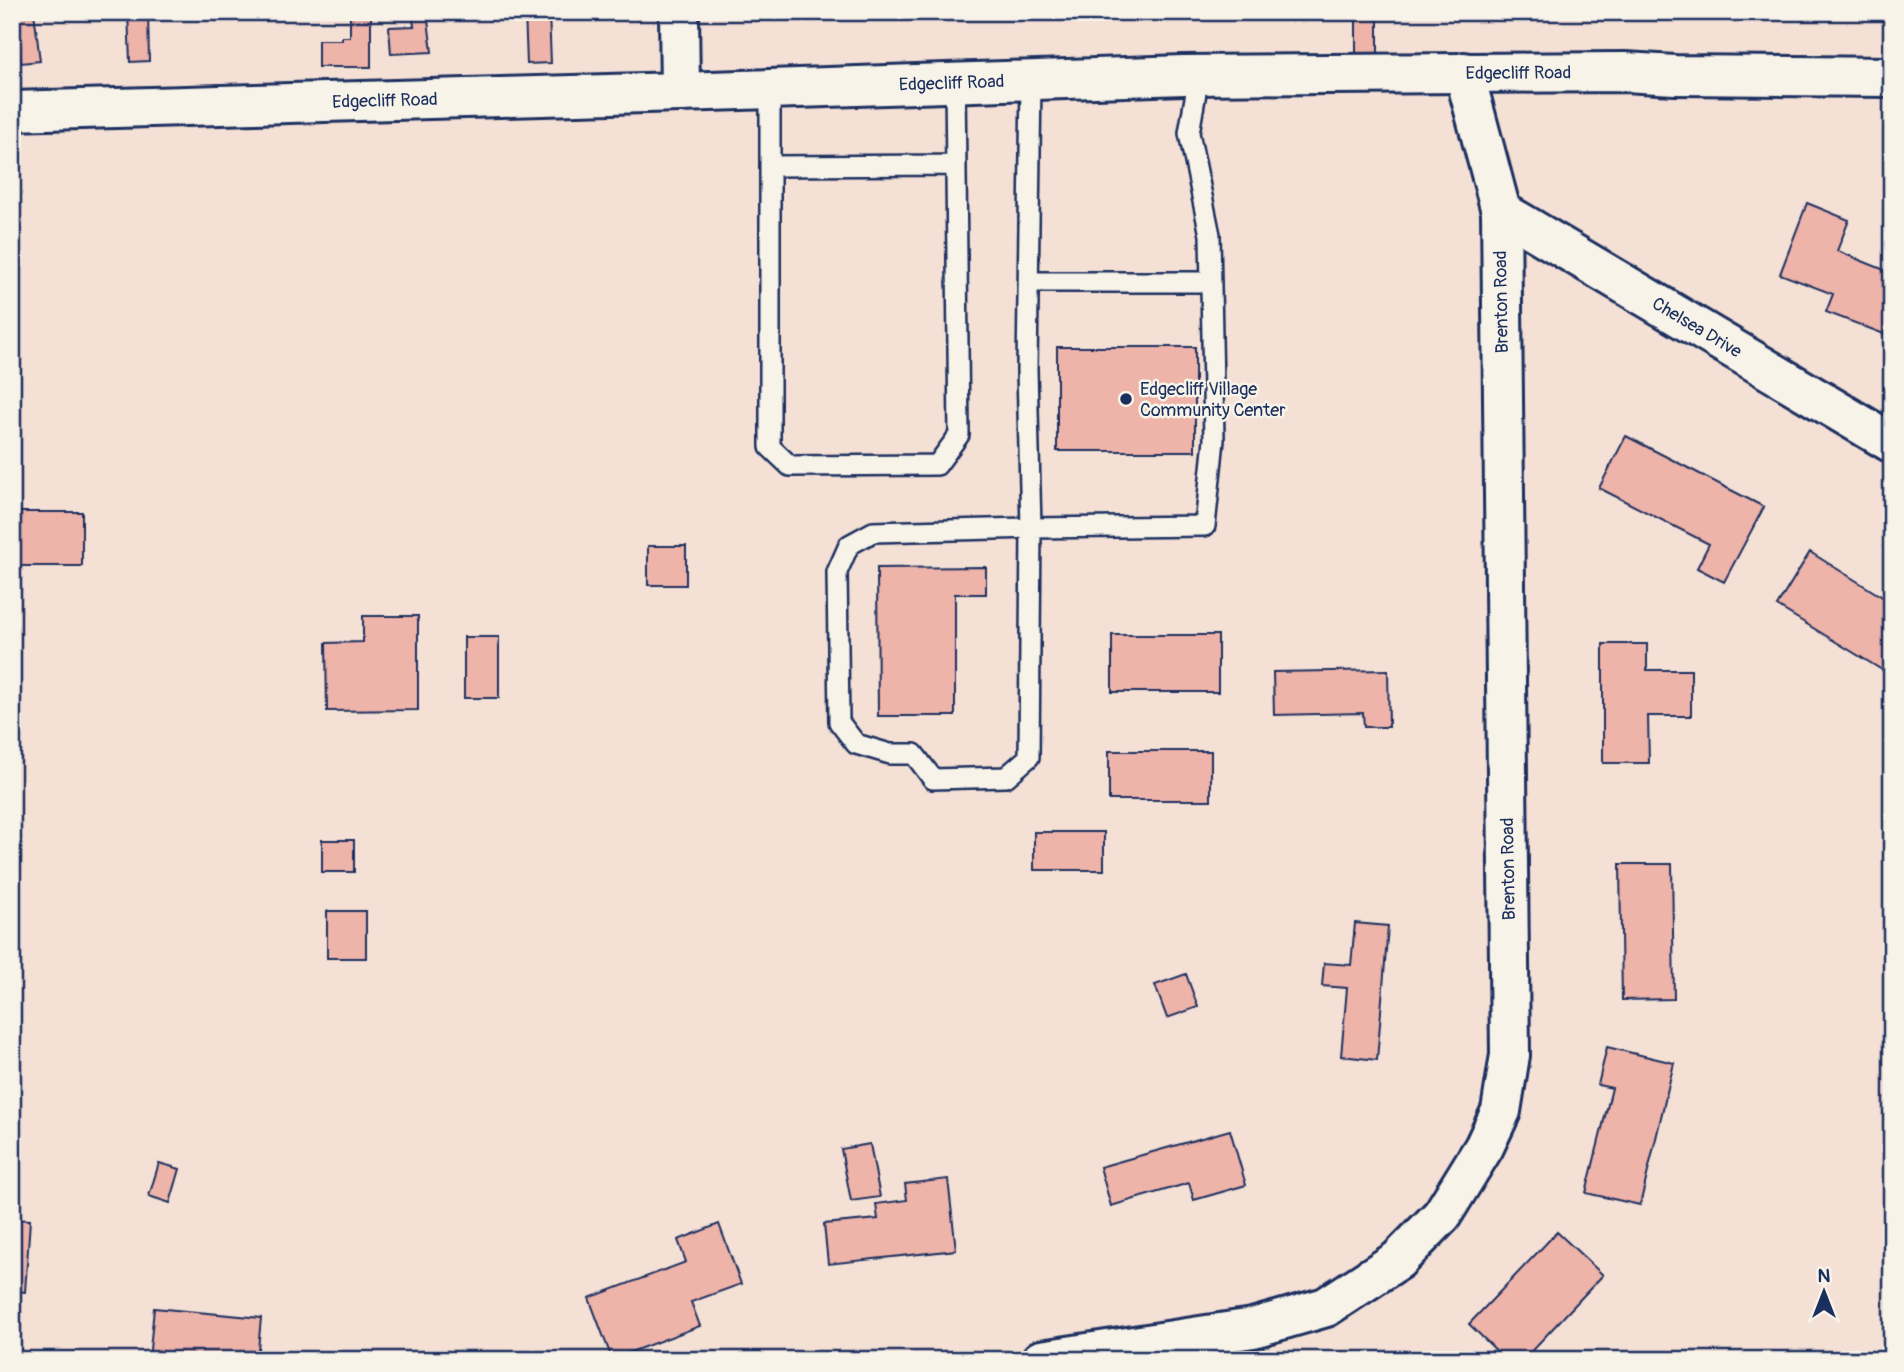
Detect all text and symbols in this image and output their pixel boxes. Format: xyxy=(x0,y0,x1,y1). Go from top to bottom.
street label: Edgecliff Road xyxy=(1466,61,1571,85)
street label: Edgecliff Road xyxy=(898,70,1005,97)
street label: Edgecliff Road xyxy=(332,88,438,114)
street label: Brenton Road xyxy=(1489,250,1514,354)
street label: Chelsea Drive xyxy=(1648,292,1746,363)
place label: Edgecliff Village Community Center xyxy=(1140,378,1286,422)
marker: Edgecliff Village Community Center xyxy=(1118,391,1134,407)
street label: Brenton Road xyxy=(1496,817,1521,921)
north arrow xyxy=(1788,1256,1858,1326)
text: N xyxy=(1818,1264,1831,1288)

